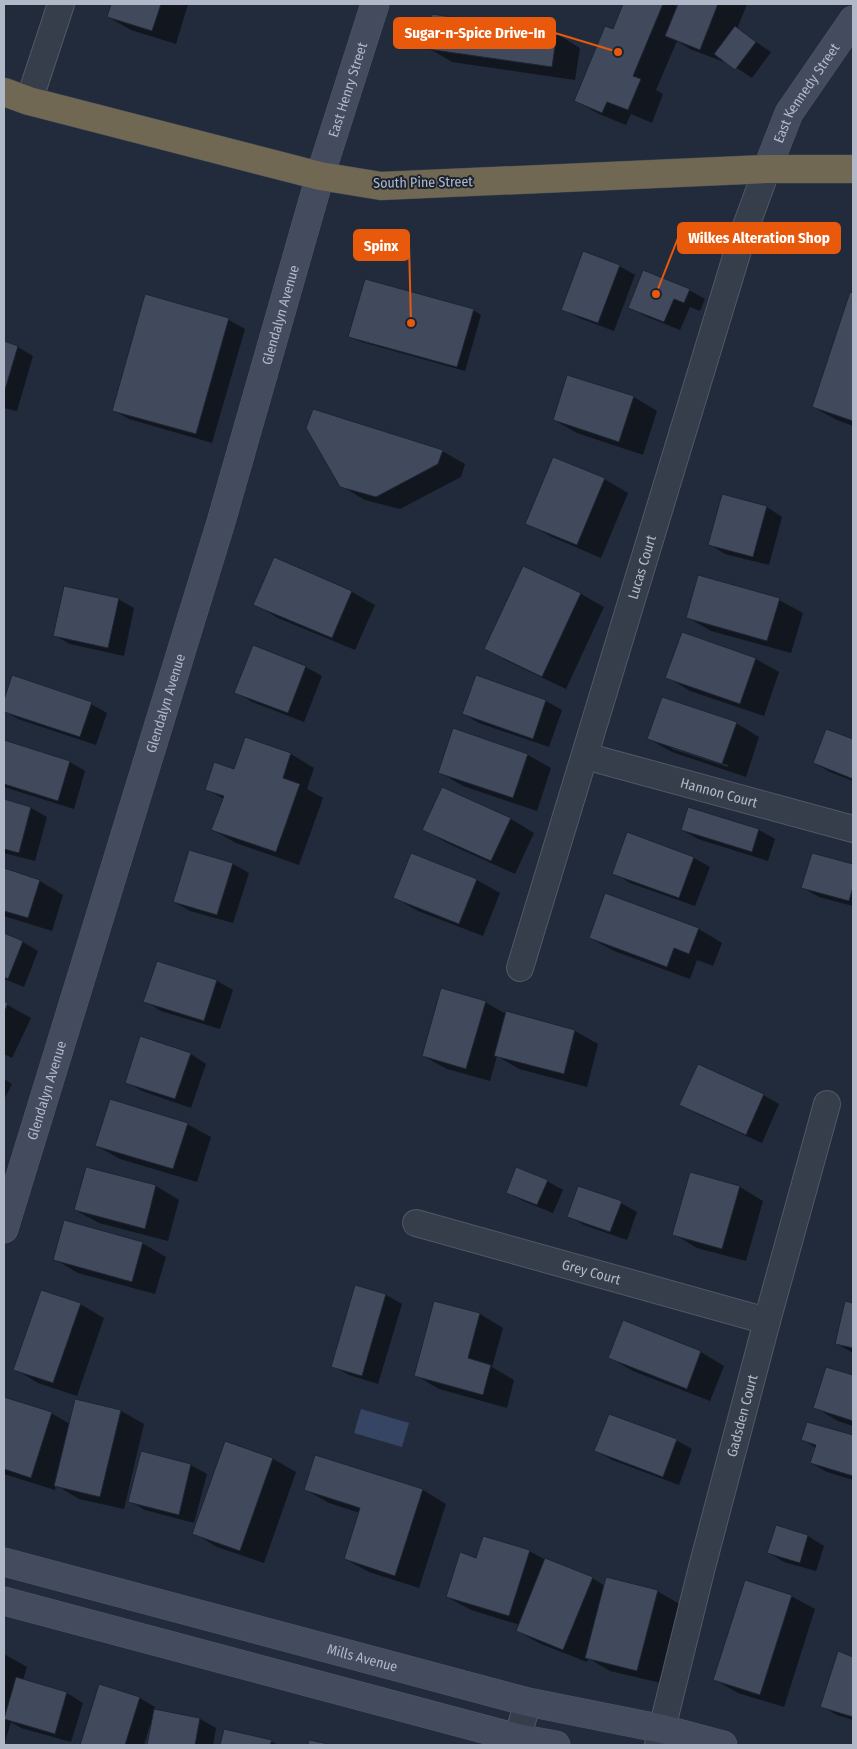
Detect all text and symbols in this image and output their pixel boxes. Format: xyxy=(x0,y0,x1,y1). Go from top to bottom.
callout: Sugar-n-Spice Drive-In xyxy=(394,18,555,48)
text: Sugar-n-Spice Drive-In xyxy=(405,24,546,42)
street label: East Henry Street xyxy=(325,40,371,139)
street label: East Kennedy Street xyxy=(770,40,844,145)
street label: South Pine Street xyxy=(373,173,473,192)
callout: Wilkes Alteration Shop xyxy=(678,223,840,253)
text: Wilkes Alteration Shop xyxy=(688,229,830,247)
callout: Spinx xyxy=(354,230,409,260)
text: Spinx xyxy=(364,237,399,255)
street label: Glendalyn Avenue xyxy=(258,263,303,367)
street label: Lucas Court xyxy=(624,533,660,601)
street label: Glendalyn Avenue xyxy=(143,652,189,755)
street label: Hannon Court xyxy=(679,774,760,812)
street label: Glendalyn Avenue xyxy=(24,1039,70,1142)
street label: Grey Court xyxy=(560,1256,623,1289)
street label: Gadsden Court xyxy=(723,1372,762,1459)
street label: Mills Avenue xyxy=(325,1641,399,1676)

